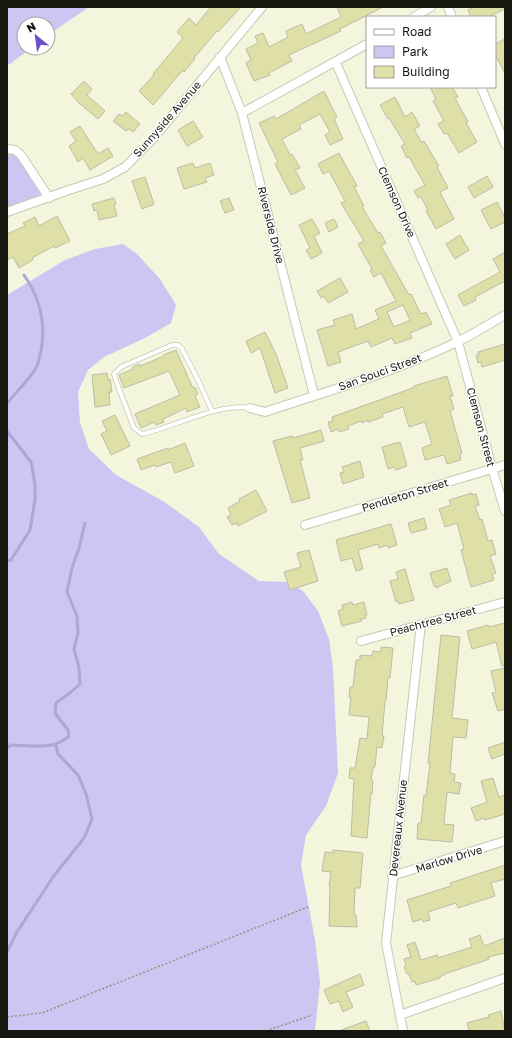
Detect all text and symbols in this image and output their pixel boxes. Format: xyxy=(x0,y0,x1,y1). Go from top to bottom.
north arrow xyxy=(16,16,56,56)
legend xyxy=(366,16,496,88)
text: N xyxy=(24,19,38,35)
text: Road xyxy=(402,24,431,39)
text: Park xyxy=(402,44,428,59)
text: Building xyxy=(402,64,450,79)
street label: Sunnyside Avenue xyxy=(130,78,203,159)
street label: Clemson Drive xyxy=(376,164,419,239)
street label: Riverside Drive xyxy=(256,185,287,265)
street label: San Souci Street xyxy=(337,350,423,393)
street label: Clemson Street xyxy=(465,386,498,468)
street label: Pendleton Street xyxy=(360,475,450,514)
street label: Peachtree Street xyxy=(388,603,478,638)
street label: Devereaux Avenue xyxy=(386,779,409,877)
street label: Marlow Drive xyxy=(414,842,484,875)

